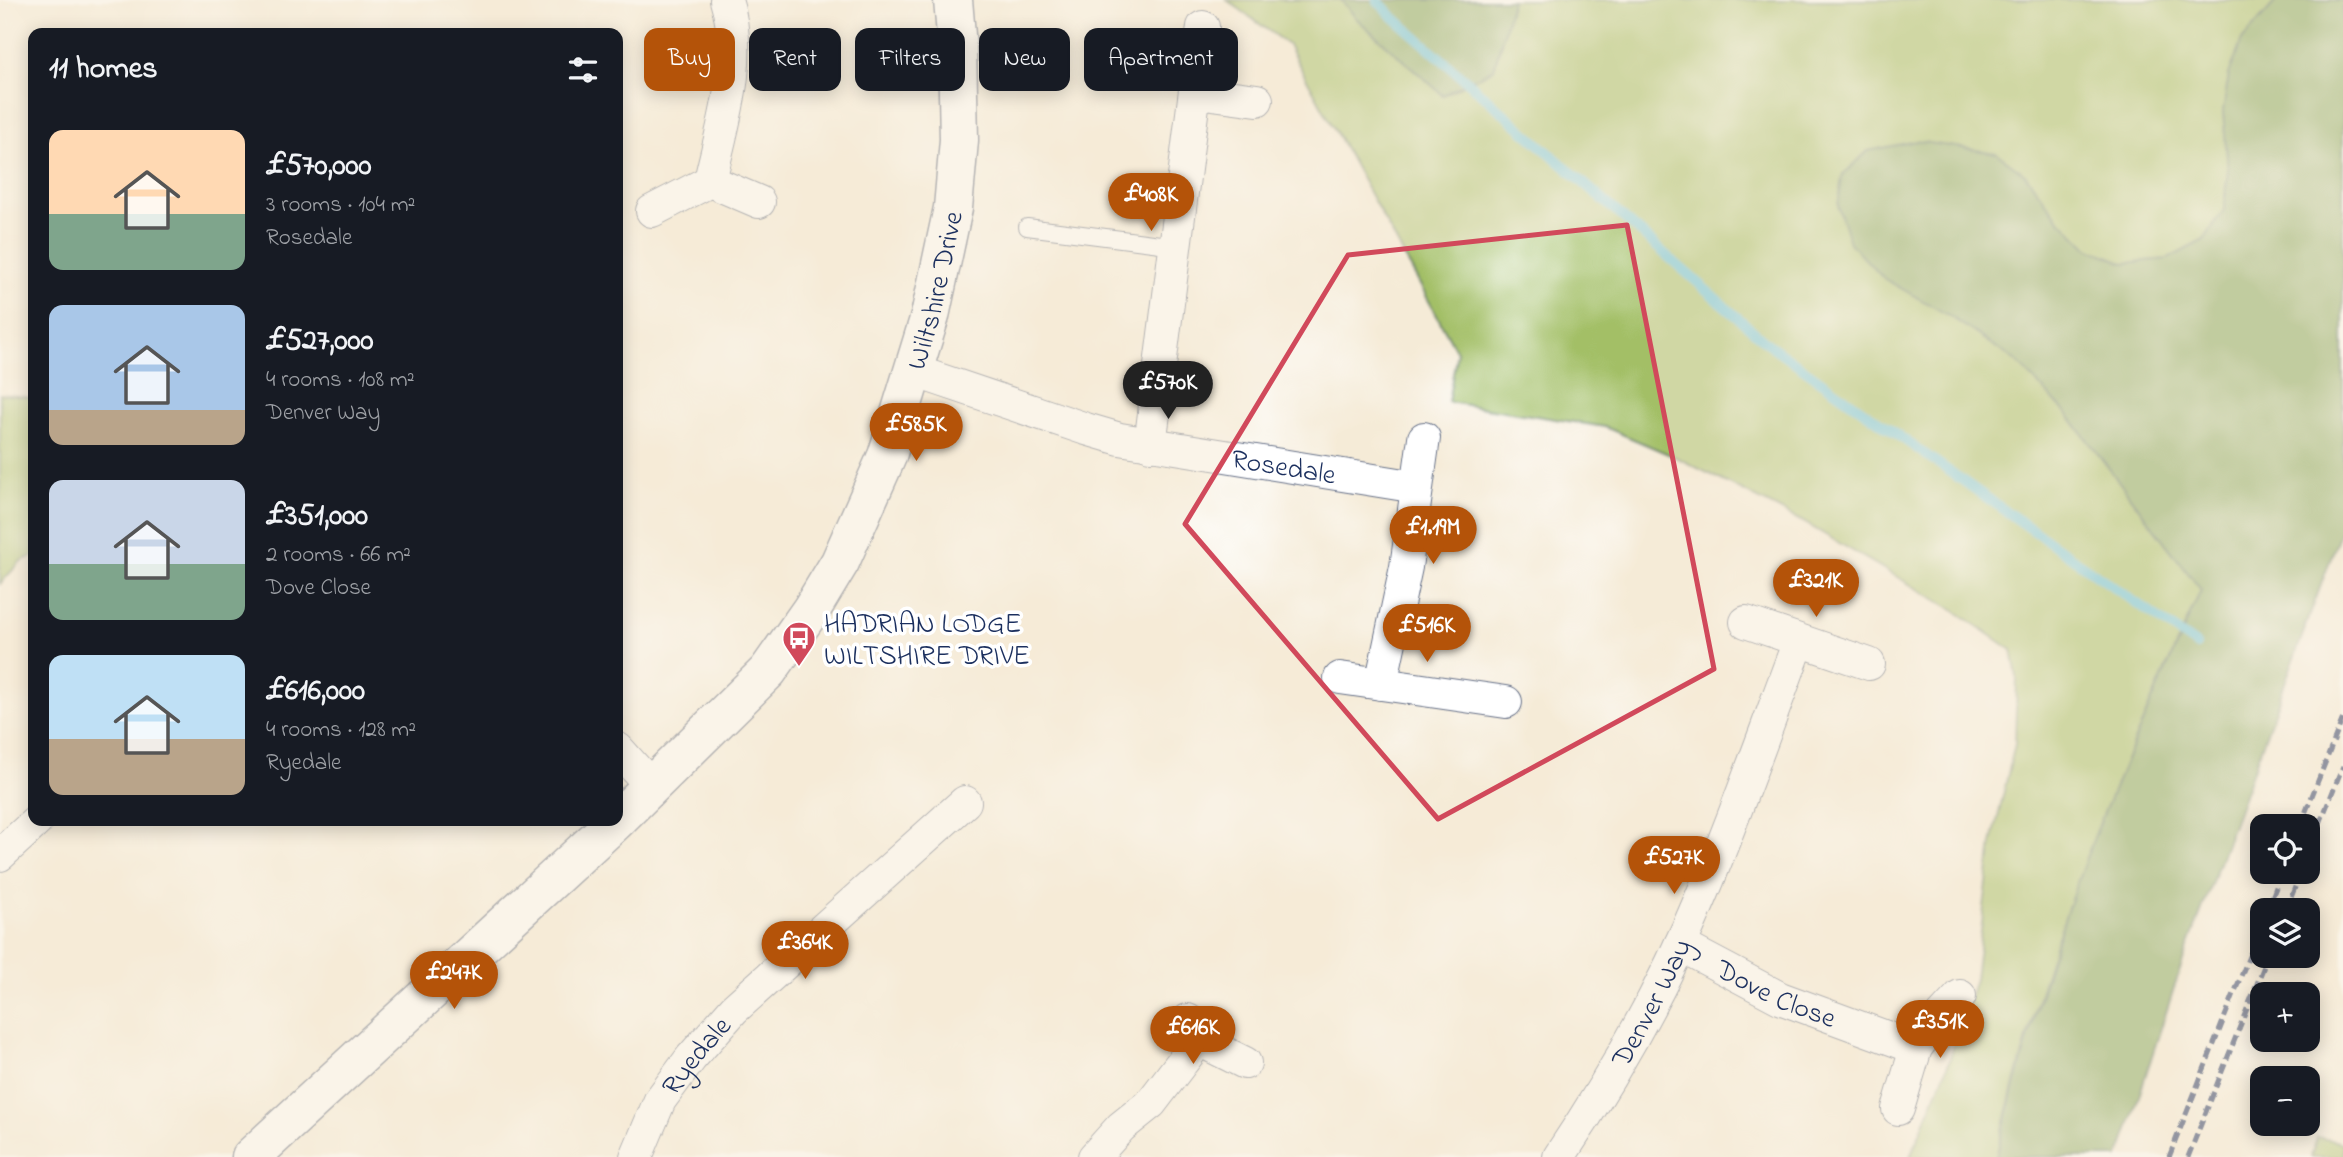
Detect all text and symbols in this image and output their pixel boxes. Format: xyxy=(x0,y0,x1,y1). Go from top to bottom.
chip: Buy xyxy=(644,28,735,91)
chip: Rent xyxy=(749,28,841,91)
chip: Filters xyxy=(855,28,965,91)
chip: New xyxy=(979,28,1070,91)
chip: Apartment xyxy=(1084,28,1238,91)
text: 11 homes xyxy=(49,48,157,92)
icon: filters xyxy=(564,51,602,89)
text: £570,000 xyxy=(266,145,371,189)
icon: home xyxy=(105,158,189,242)
pin: £408K xyxy=(1102,174,1200,233)
text: £408K xyxy=(1124,179,1178,212)
text: 3 rooms · 104 m² xyxy=(266,189,415,222)
street label: Wiltshire Drive xyxy=(898,207,976,375)
text: Rosedale xyxy=(266,222,352,255)
text: £527,000 xyxy=(266,320,373,364)
icon: home xyxy=(105,333,189,417)
pin: £570K xyxy=(1119,362,1217,421)
text: 4 rooms · 108 m² xyxy=(266,364,415,397)
text: £570K xyxy=(1139,367,1197,400)
text: Denver Way xyxy=(266,397,380,430)
pin: £585K xyxy=(867,404,965,463)
text: £585K xyxy=(886,409,946,442)
street label: Rosedale xyxy=(1228,440,1339,498)
text: £351,000 xyxy=(266,495,368,539)
pin: £1.19M xyxy=(1376,506,1490,566)
icon: home xyxy=(105,508,189,592)
text: £1.19M xyxy=(1406,512,1460,545)
text: 2 rooms · 66 m² xyxy=(266,539,411,572)
pin: £321K xyxy=(1767,560,1865,619)
text: £321K xyxy=(1789,565,1843,598)
text: Dove Close xyxy=(266,572,371,605)
pin: £516K xyxy=(1378,604,1476,664)
place label: HADRIAN LODGE WILTSHIRE DRIVE xyxy=(824,605,1030,678)
text: £516K xyxy=(1399,610,1455,643)
bus stop icon: HADRIAN LODGE WILTSHIRE DRIVE xyxy=(780,619,818,668)
text: £616,000 xyxy=(266,670,365,714)
icon: home xyxy=(105,683,189,767)
text: 4 rooms · 128 m² xyxy=(266,714,416,747)
text: Ryedale xyxy=(266,747,341,780)
map controls xyxy=(2250,814,2320,1136)
button: locate xyxy=(2250,814,2320,884)
pin: £527K xyxy=(1625,836,1723,896)
text: £527K xyxy=(1644,842,1704,875)
button: layers xyxy=(2250,898,2320,968)
pin: £364K xyxy=(756,922,854,981)
text: £364K xyxy=(778,927,832,960)
street label: Denver Way xyxy=(1602,933,1704,1076)
street label: Dove Close xyxy=(1707,950,1841,1041)
pin: £247K xyxy=(405,951,503,1011)
text: £247K xyxy=(426,957,482,990)
button: + xyxy=(2250,982,2320,1052)
pin: £351K xyxy=(1891,1000,1989,1060)
pin: £616K xyxy=(1144,1006,1242,1066)
text: £351K xyxy=(1912,1006,1968,1039)
street label: Ryedale xyxy=(653,1008,743,1105)
text: £616K xyxy=(1166,1012,1220,1045)
button: − xyxy=(2250,1066,2320,1136)

